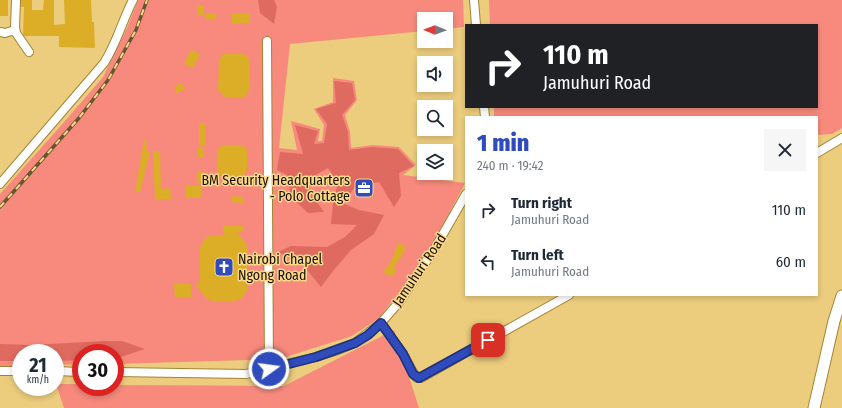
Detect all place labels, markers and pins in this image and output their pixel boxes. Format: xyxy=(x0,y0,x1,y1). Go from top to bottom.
place label: BM Security Headquarters - Polo Cottage xyxy=(201,172,350,205)
office icon: BM Security Headquarters - Polo Cottage xyxy=(353,177,375,199)
place label: Nairobi Chapel Ngong Road xyxy=(238,251,323,284)
church icon: Nairobi Chapel Ngong Road xyxy=(213,256,235,278)
pin xyxy=(471,323,505,357)

